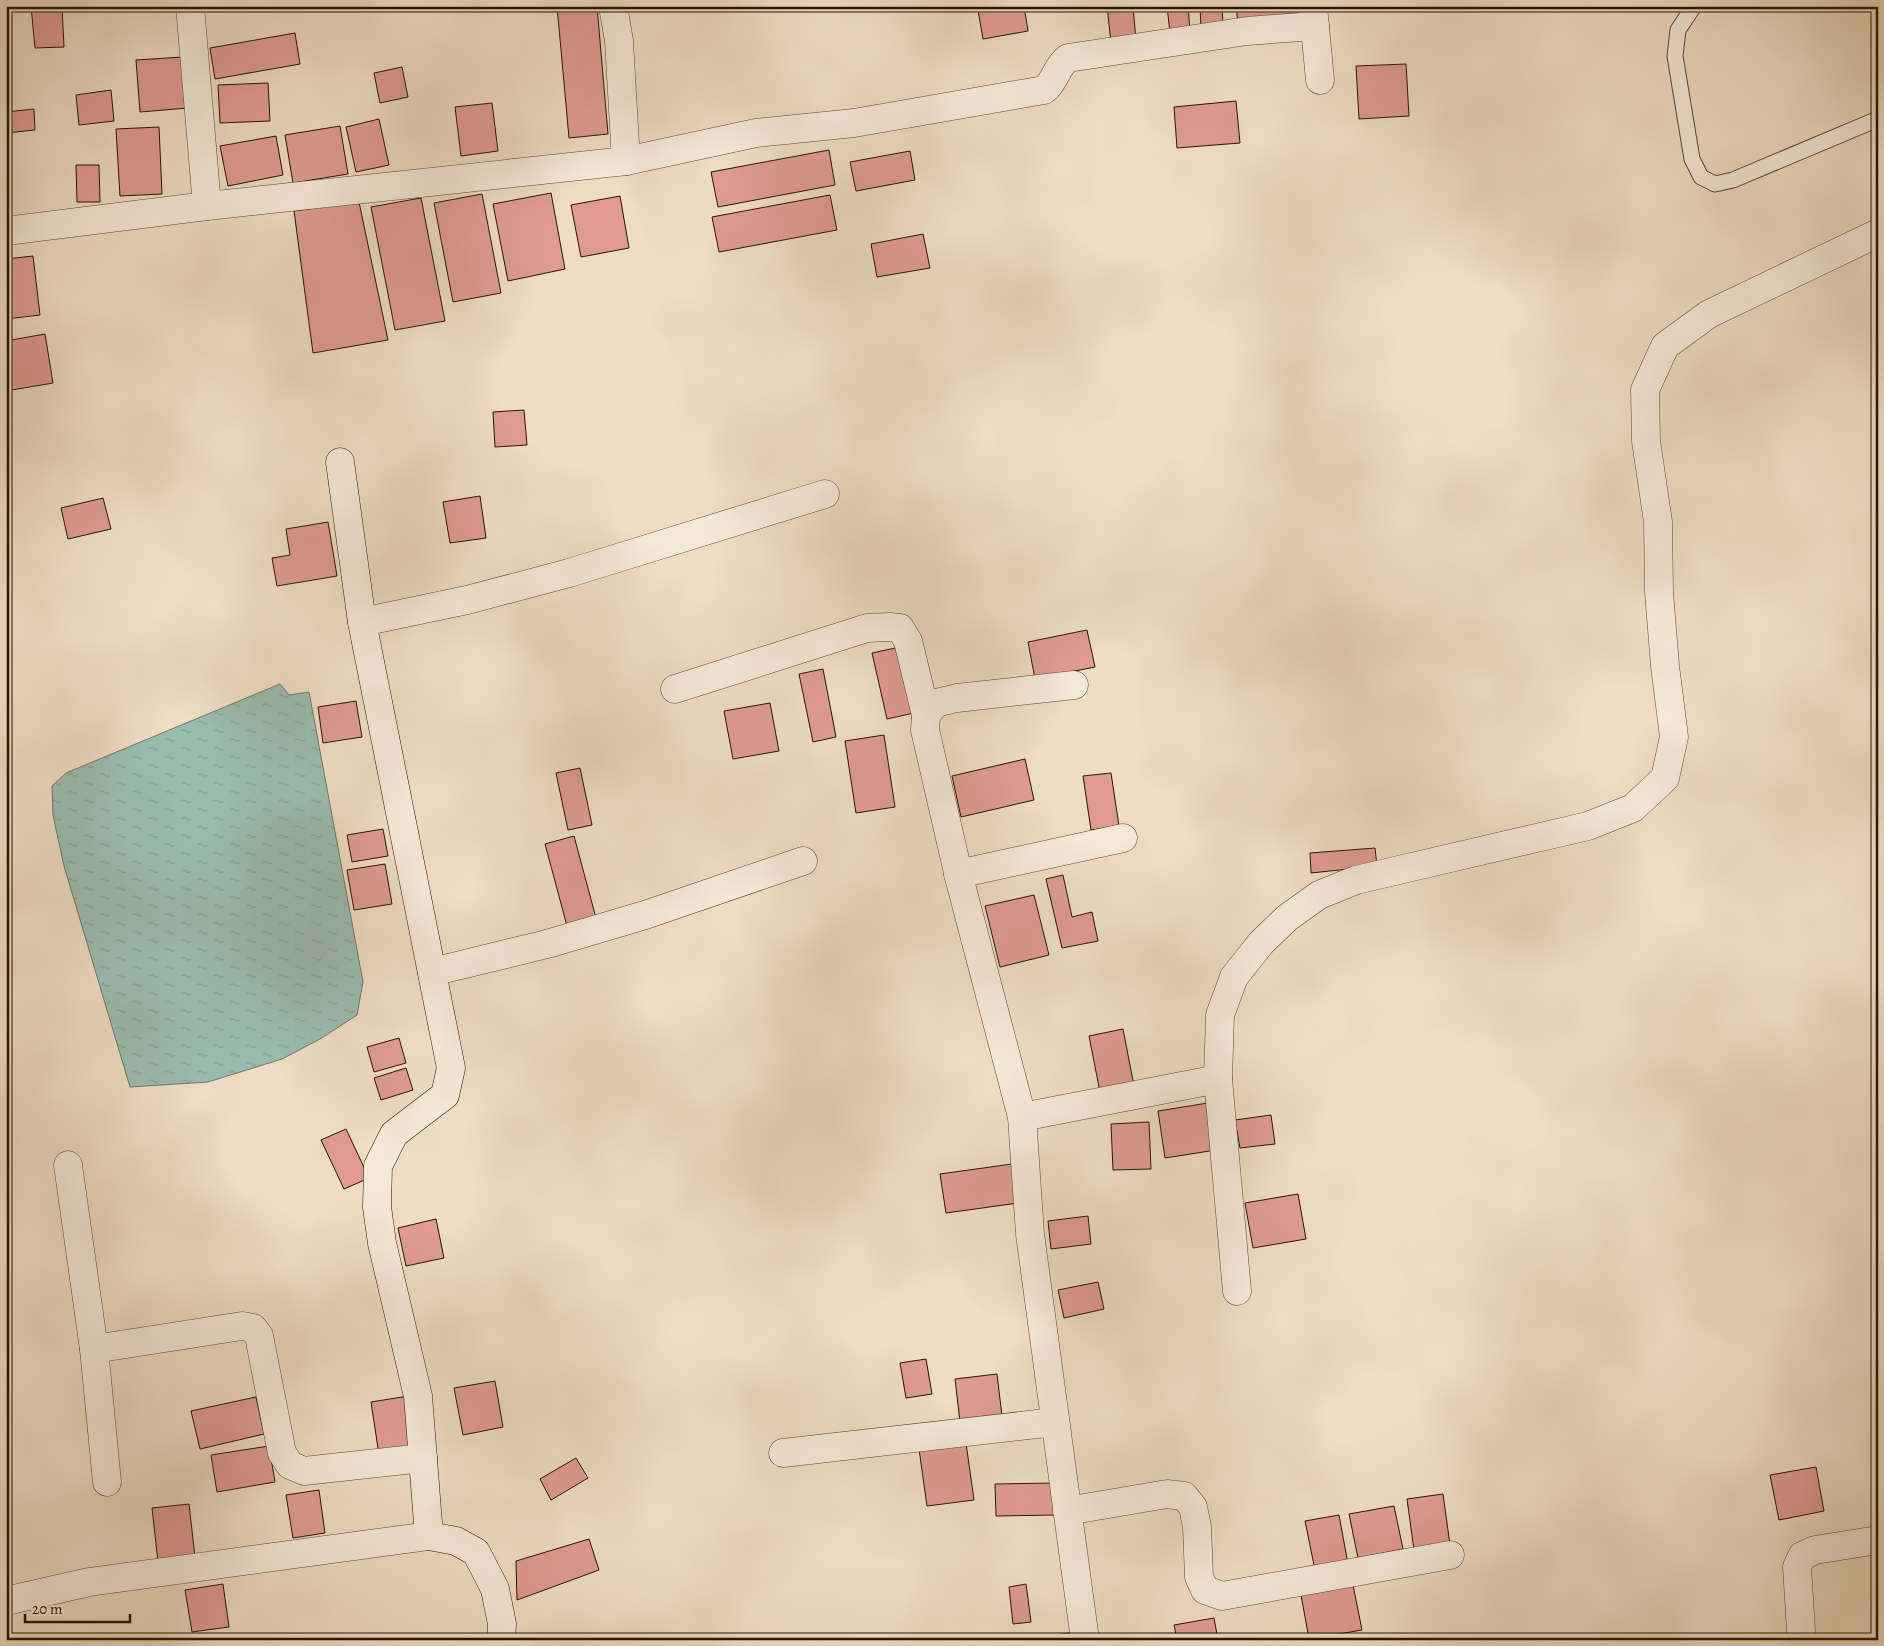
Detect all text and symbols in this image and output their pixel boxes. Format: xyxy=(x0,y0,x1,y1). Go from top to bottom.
scale bar xyxy=(25,1591,130,1623)
text: 20 m xyxy=(32,1599,63,1619)

